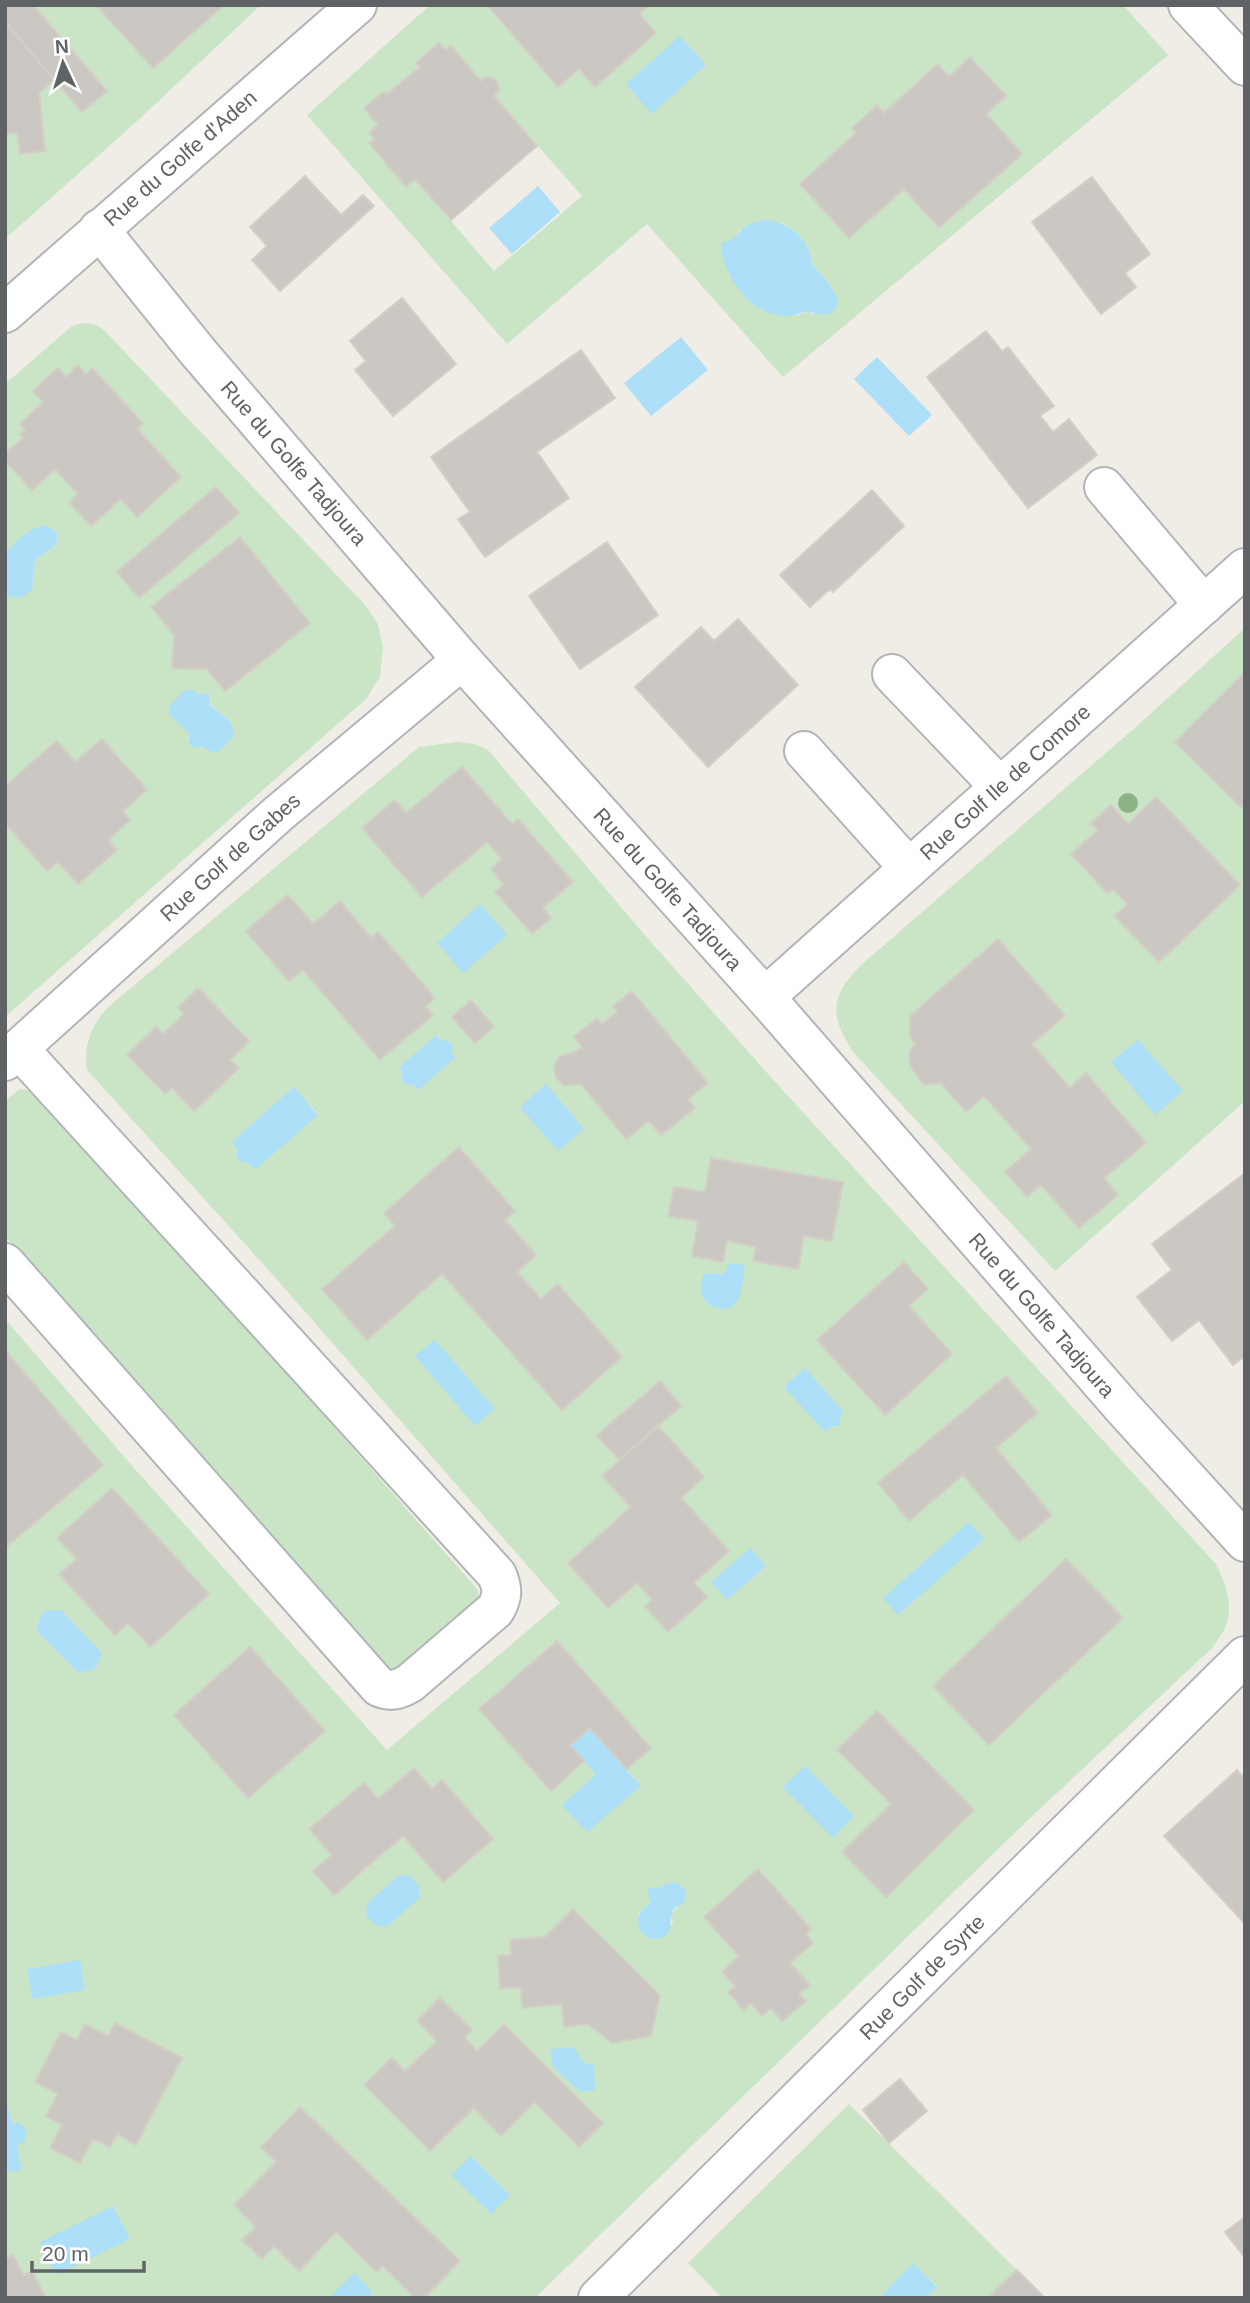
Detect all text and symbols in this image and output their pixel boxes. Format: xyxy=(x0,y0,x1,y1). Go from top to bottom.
north arrow xyxy=(28,28,98,98)
text: N xyxy=(54,36,69,57)
street label: Rue du Golfe d'Aden xyxy=(99,86,261,230)
street label: Rue du Golfe Tadjoura xyxy=(217,376,372,550)
street label: Rue Golf Ile de Comore xyxy=(915,700,1095,864)
street label: Rue Golf de Gabes xyxy=(156,788,304,926)
street label: Rue du Golfe Tadjoura xyxy=(589,803,747,975)
street label: Rue du Golfe Tadjoura xyxy=(965,1228,1120,1402)
street label: Rue Golf de Syrte xyxy=(855,1910,989,2044)
scale bar xyxy=(32,2230,144,2274)
text: 20 m xyxy=(42,2242,89,2265)

